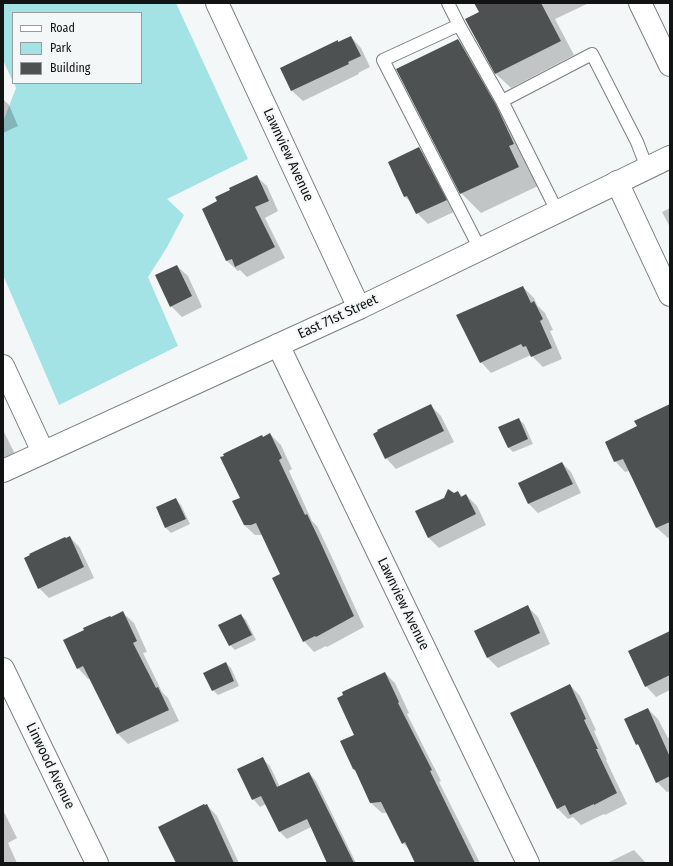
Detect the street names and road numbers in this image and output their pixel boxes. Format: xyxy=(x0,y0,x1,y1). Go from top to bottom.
street label: Lawnview Avenue xyxy=(259,106,317,204)
street label: East 71st Street xyxy=(295,291,381,343)
street label: Lawnview Avenue xyxy=(373,555,433,653)
street label: Linwood Avenue xyxy=(22,720,78,812)

